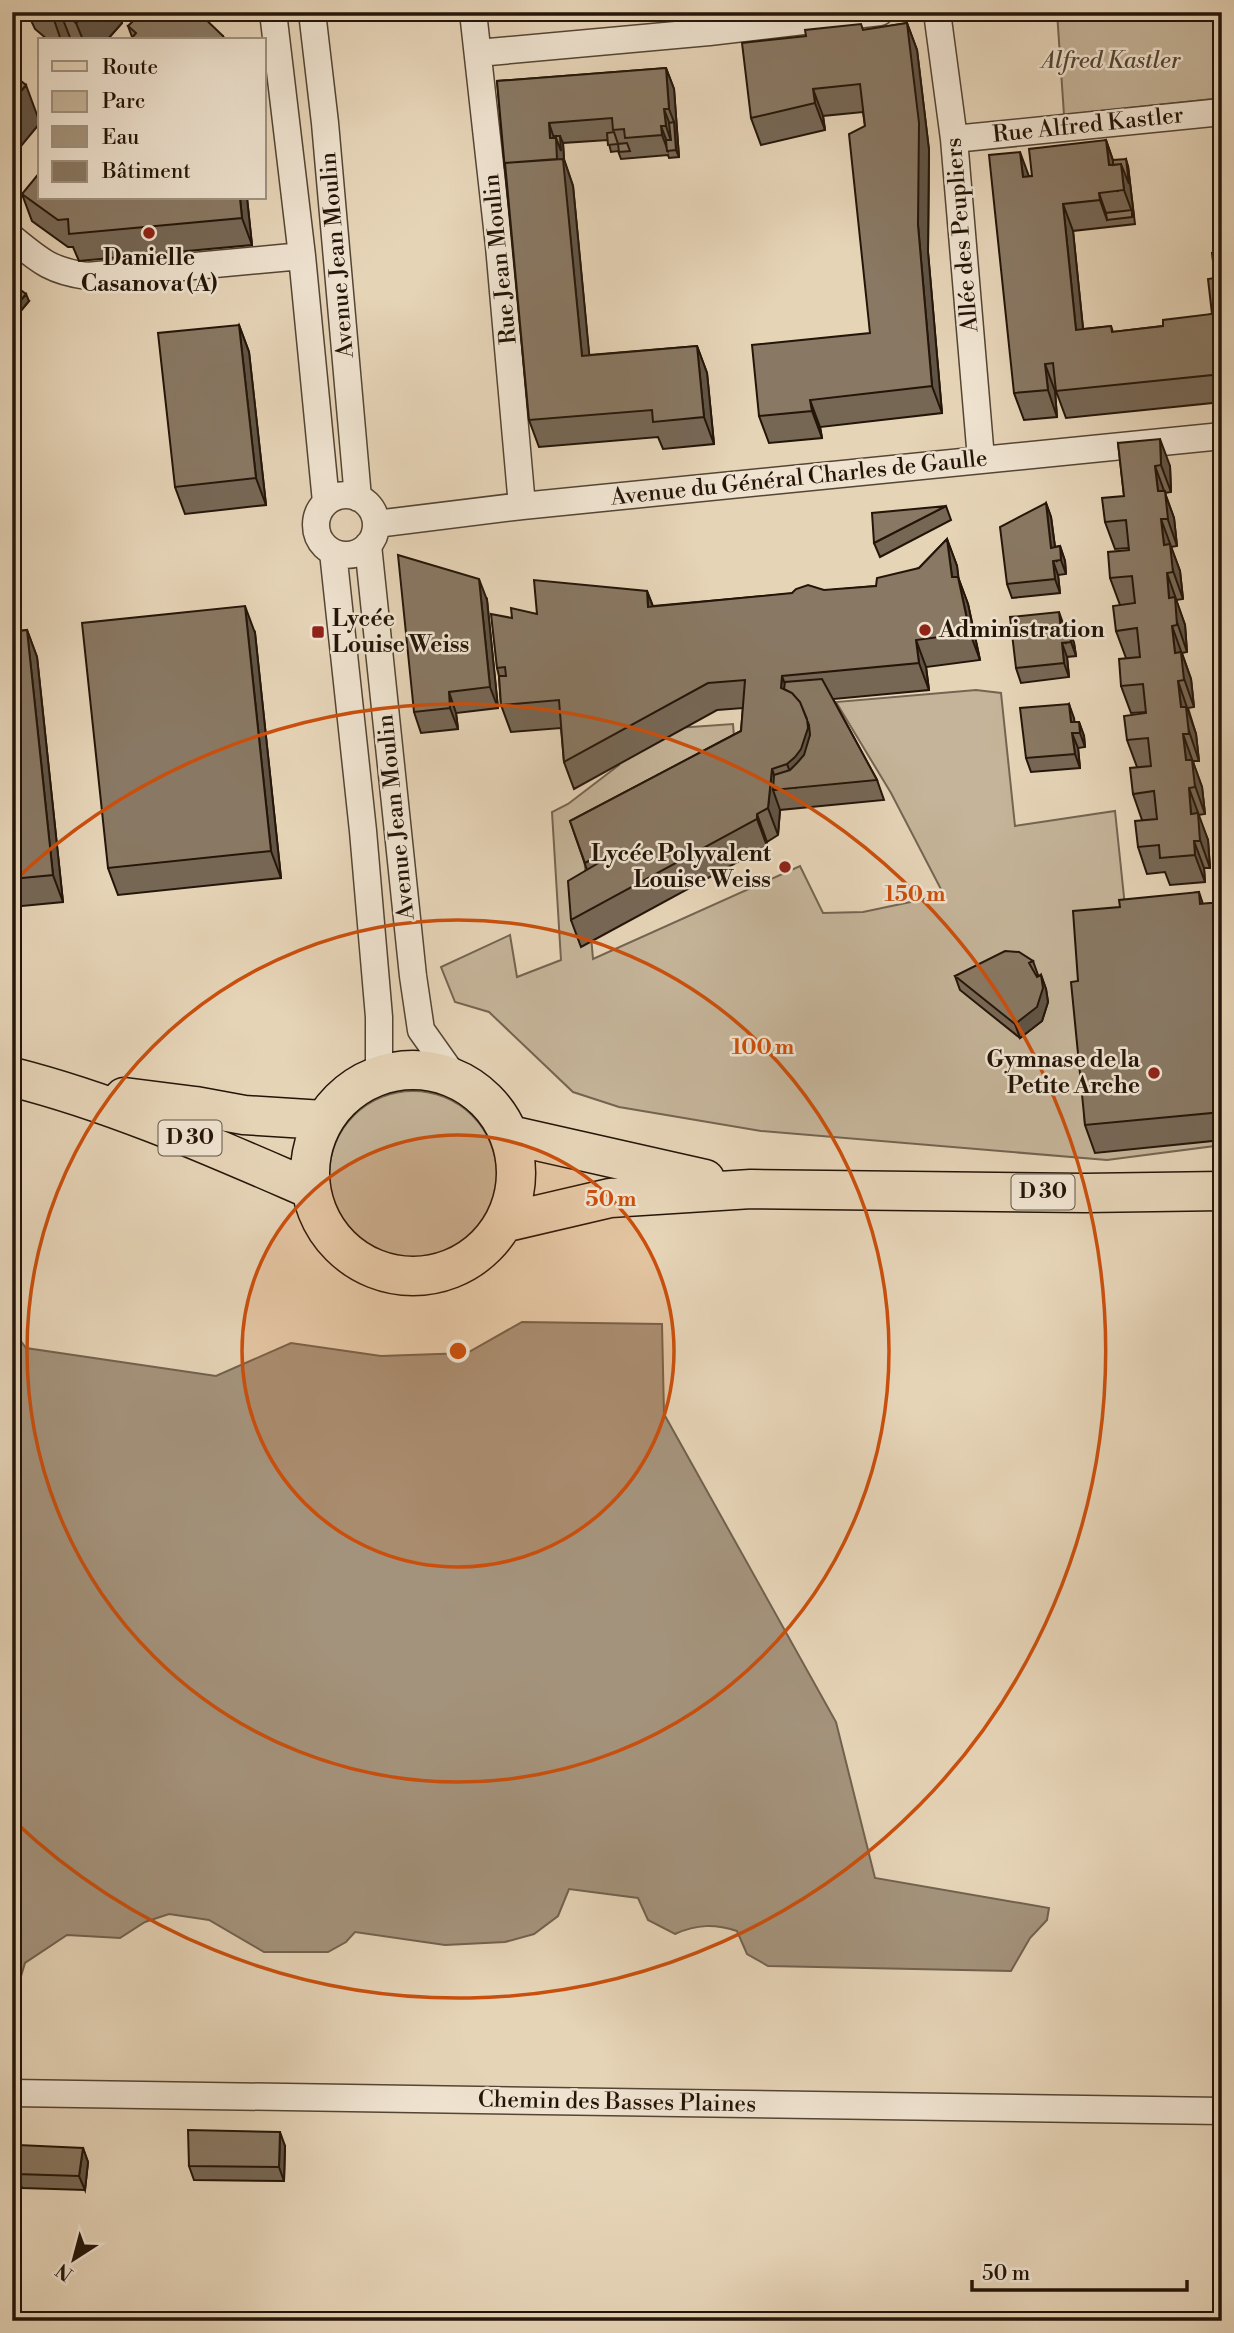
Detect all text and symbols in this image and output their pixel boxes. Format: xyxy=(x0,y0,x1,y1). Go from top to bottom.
legend xyxy=(38,38,266,200)
park label: Alfred Kastler xyxy=(1038,47,1182,75)
text: Route xyxy=(102,55,158,81)
text: Parc xyxy=(102,89,145,115)
street label: Rue Alfred Kastler xyxy=(991,101,1185,149)
text: Eau xyxy=(102,125,139,151)
street label: Allée des Peupliers xyxy=(940,137,985,334)
street label: Avenue Jean Moulin xyxy=(314,151,360,360)
text: Bâtiment xyxy=(101,159,191,185)
street label: Rue Jean Moulin xyxy=(477,172,523,346)
marker: Danielle Casanova (A) xyxy=(141,225,157,241)
place label: Danielle Casanova (A) xyxy=(81,244,217,298)
street label: Avenue du Général Charles de Gaulle xyxy=(608,444,989,512)
place label: Lycée Louise Weiss xyxy=(332,605,470,659)
place label: Administration xyxy=(938,616,1105,644)
marker: Administration xyxy=(917,622,933,638)
marker: Lycée Louise Weiss xyxy=(310,624,326,640)
street label: Avenue Jean Moulin xyxy=(371,713,421,922)
place label: Lycée Polyvalent Louise Weiss xyxy=(591,840,772,894)
marker: Lycée Polyvalent Louise Weiss xyxy=(777,859,793,875)
text: 150 m xyxy=(885,882,945,908)
text: 100 m xyxy=(732,1035,794,1061)
place label: Gymnase de la Petite Arche xyxy=(986,1046,1141,1100)
marker: Gymnase de la Petite Arche xyxy=(1146,1065,1162,1081)
road number: D 30 xyxy=(158,1120,222,1156)
road number: D 30 xyxy=(1012,1174,1074,1210)
text: 50 m xyxy=(586,1187,636,1213)
centre of rings xyxy=(446,1339,470,1363)
street label: Chemin des Basses Plaines xyxy=(478,2086,756,2118)
north arrow xyxy=(38,2224,108,2294)
scale bar xyxy=(972,2249,1187,2293)
text: N xyxy=(51,2258,78,2286)
text: 50 m xyxy=(982,2261,1030,2287)

